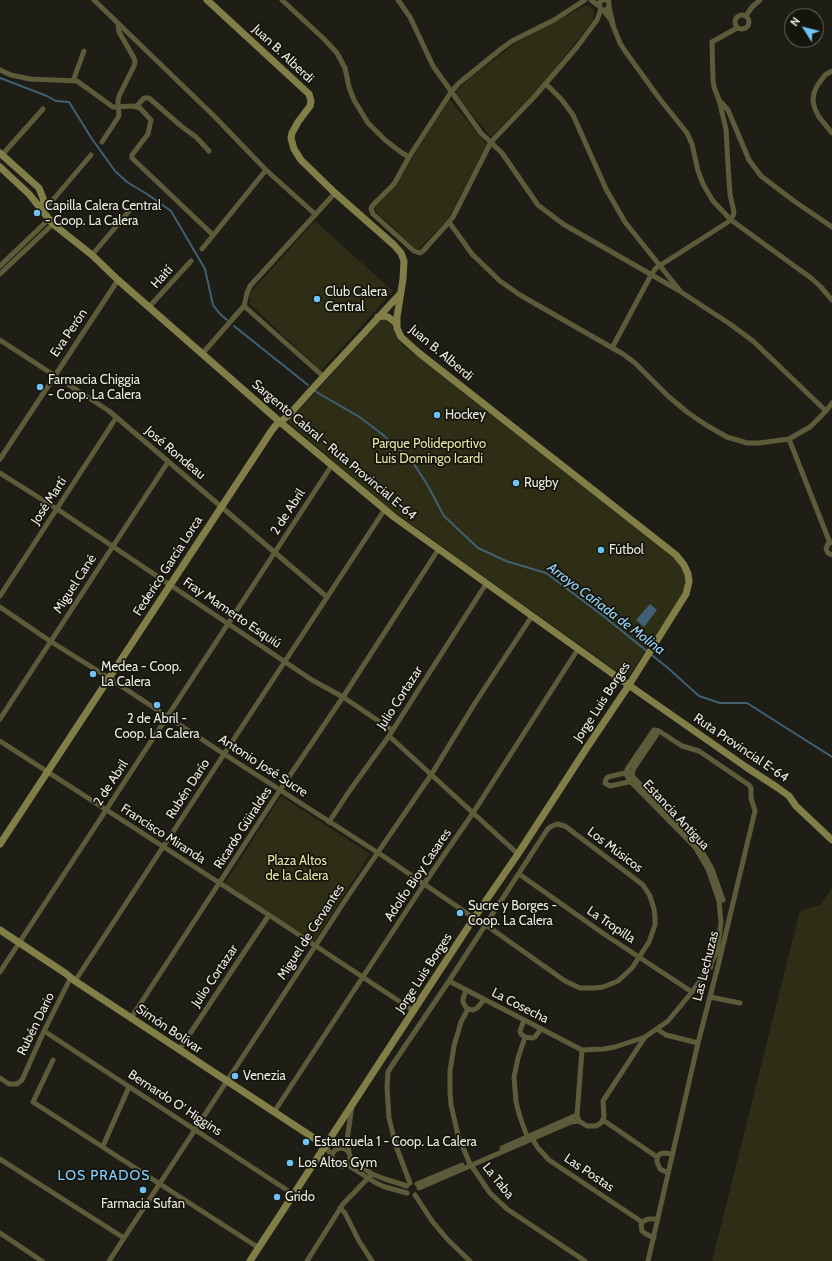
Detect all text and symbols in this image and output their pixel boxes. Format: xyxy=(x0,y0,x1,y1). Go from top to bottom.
north arrow xyxy=(784,8,824,48)
text: N xyxy=(787,14,803,29)
street label: Juan B. Alberdi xyxy=(249,22,317,86)
place label: Capilla Calera Central - Coop. La Calera xyxy=(45,198,161,229)
marker: Capilla Calera Central - Coop. La Calera xyxy=(32,208,42,218)
street label: Haití xyxy=(148,262,176,292)
place label: Club Calera Central xyxy=(325,284,387,315)
marker: Club Calera Central xyxy=(312,294,322,304)
street label: Eva Perón xyxy=(47,306,91,360)
street label: Juan B. Alberdi xyxy=(406,322,476,384)
place label: Farmacia Chiggia - Coop. La Calera xyxy=(48,372,141,403)
street label: Sargento Cabral - Ruta Provincial E-64 xyxy=(249,377,419,523)
marker: Farmacia Chiggia - Coop. La Calera xyxy=(35,382,45,392)
place label: Hockey xyxy=(445,407,486,423)
marker: Hockey xyxy=(432,410,442,420)
street label: José Rondeau xyxy=(142,423,208,483)
park label: Parque Polideportivo Luis Domingo Icardi xyxy=(372,436,486,467)
street label: José Martí xyxy=(28,474,70,528)
place label: Rugby xyxy=(524,475,559,491)
marker: Rugby xyxy=(511,478,521,488)
street label: 2 de Abril xyxy=(267,486,309,538)
street label: Federico García Lorca xyxy=(130,513,206,619)
place label: Fútbol xyxy=(609,542,644,558)
marker: Fútbol xyxy=(596,545,606,555)
street label: Miguel Cané xyxy=(50,552,100,616)
water label: Arroyo Cañada de Molina xyxy=(544,559,668,659)
street label: Fray Mamerto Esquiú xyxy=(180,574,284,652)
place label: Medea - Coop. La Calera xyxy=(101,659,182,690)
street label: Jorge Luis Borges xyxy=(570,659,634,745)
street label: Julio Cortazar xyxy=(374,664,426,732)
marker: Medea - Coop. La Calera xyxy=(88,669,98,679)
marker: 2 de Abril - Coop. La Calera xyxy=(152,700,162,710)
street label: Ruta Provincial E-64 xyxy=(691,710,791,786)
place label: 2 de Abril - Coop. La Calera xyxy=(115,711,199,742)
street label: Antonio José Sucre xyxy=(216,731,310,801)
street label: Rubén Darío xyxy=(163,756,213,822)
street label: 2 de Abril xyxy=(90,757,132,809)
street label: Estancia Antigua xyxy=(640,777,712,853)
street label: Ricardo Güiraldes xyxy=(211,784,275,872)
street label: Francisco Miranda xyxy=(118,801,208,867)
street label: Los Músicos xyxy=(584,824,646,876)
street label: Adolfo Bioy Casares xyxy=(381,826,455,924)
park label: Plaza Altos de la Calera xyxy=(265,853,329,884)
street label: Miguel de Cervantes xyxy=(274,881,348,983)
place label: Sucre y Borges - Coop. La Calera xyxy=(468,898,557,929)
street label: La Tropilla xyxy=(584,903,638,947)
marker: Sucre y Borges - Coop. La Calera xyxy=(455,908,465,918)
street label: Las Lechuzas xyxy=(690,929,722,1003)
street label: Jorge Luis Borges xyxy=(392,930,456,1016)
street label: Julio Cortazar xyxy=(188,942,242,1010)
street label: La Cosecha xyxy=(489,985,551,1027)
street label: Rubén Dario xyxy=(14,990,58,1058)
street label: Simón Bolívar xyxy=(133,1001,205,1057)
street label: Bernardo O' Higgins xyxy=(125,1067,225,1139)
place label: Venezia xyxy=(243,1068,286,1084)
marker: Venezia xyxy=(230,1071,240,1081)
place label: Estanzuela 1 - Coop. La Calera xyxy=(314,1134,477,1150)
marker: Estanzuela 1 - Coop. La Calera xyxy=(301,1137,311,1147)
street label: Las Postas xyxy=(561,1151,617,1195)
place label: Los Altos Gym xyxy=(298,1155,377,1171)
marker: Los Altos Gym xyxy=(285,1158,295,1168)
street label: La Taba xyxy=(479,1160,517,1202)
district label: LOS PRADOS xyxy=(58,1168,150,1184)
marker: Farmacia Sufan xyxy=(138,1185,148,1195)
place label: Grido xyxy=(285,1189,315,1205)
marker: Grido xyxy=(272,1192,282,1202)
place label: Farmacia Sufan xyxy=(101,1196,185,1212)

